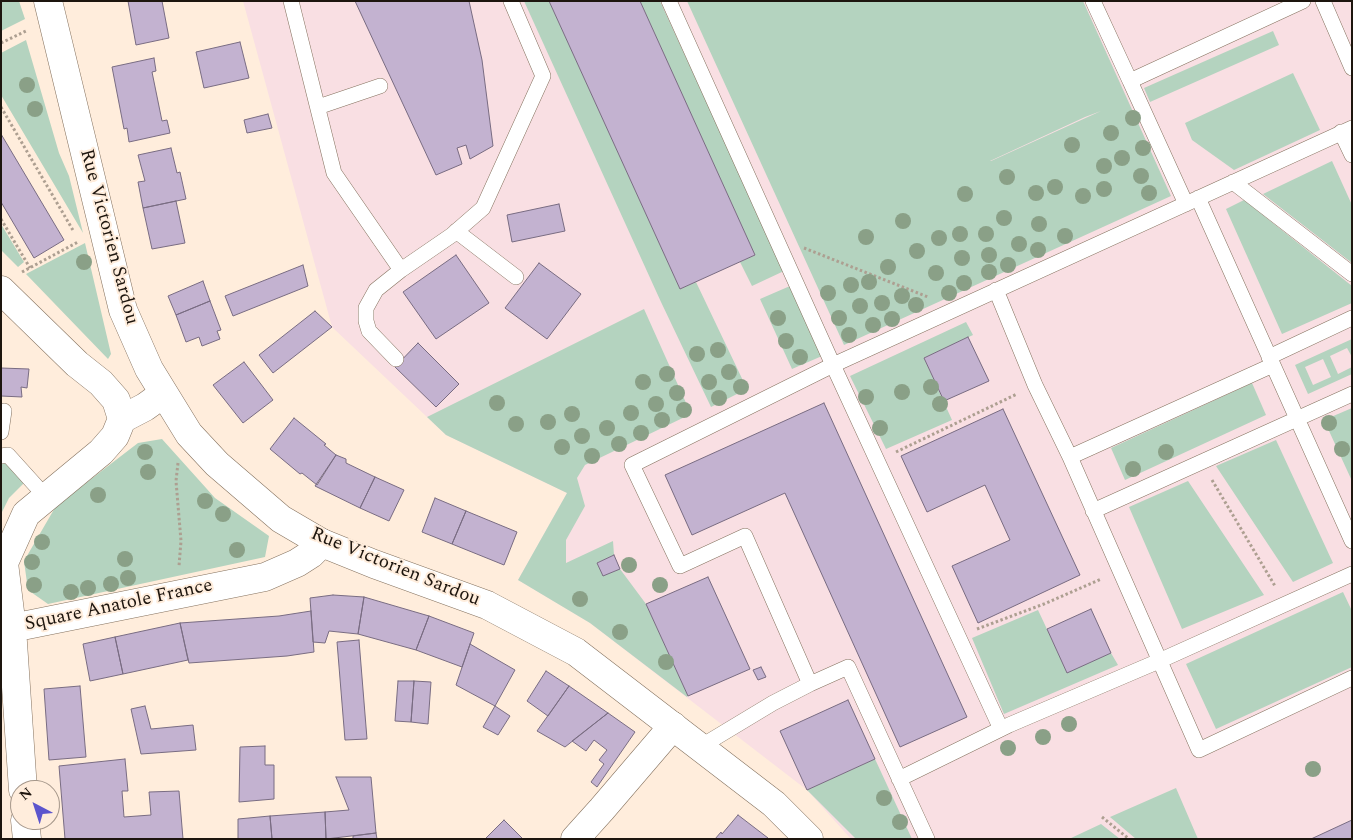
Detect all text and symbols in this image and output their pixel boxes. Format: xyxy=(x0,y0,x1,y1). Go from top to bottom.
street label: Rue Victorien Sardou xyxy=(74,147,142,327)
street label: Rue Victorien Sardou xyxy=(307,524,483,612)
street label: Square Anatole France xyxy=(23,575,215,637)
north arrow xyxy=(10,780,60,830)
text: N xyxy=(15,782,37,806)

